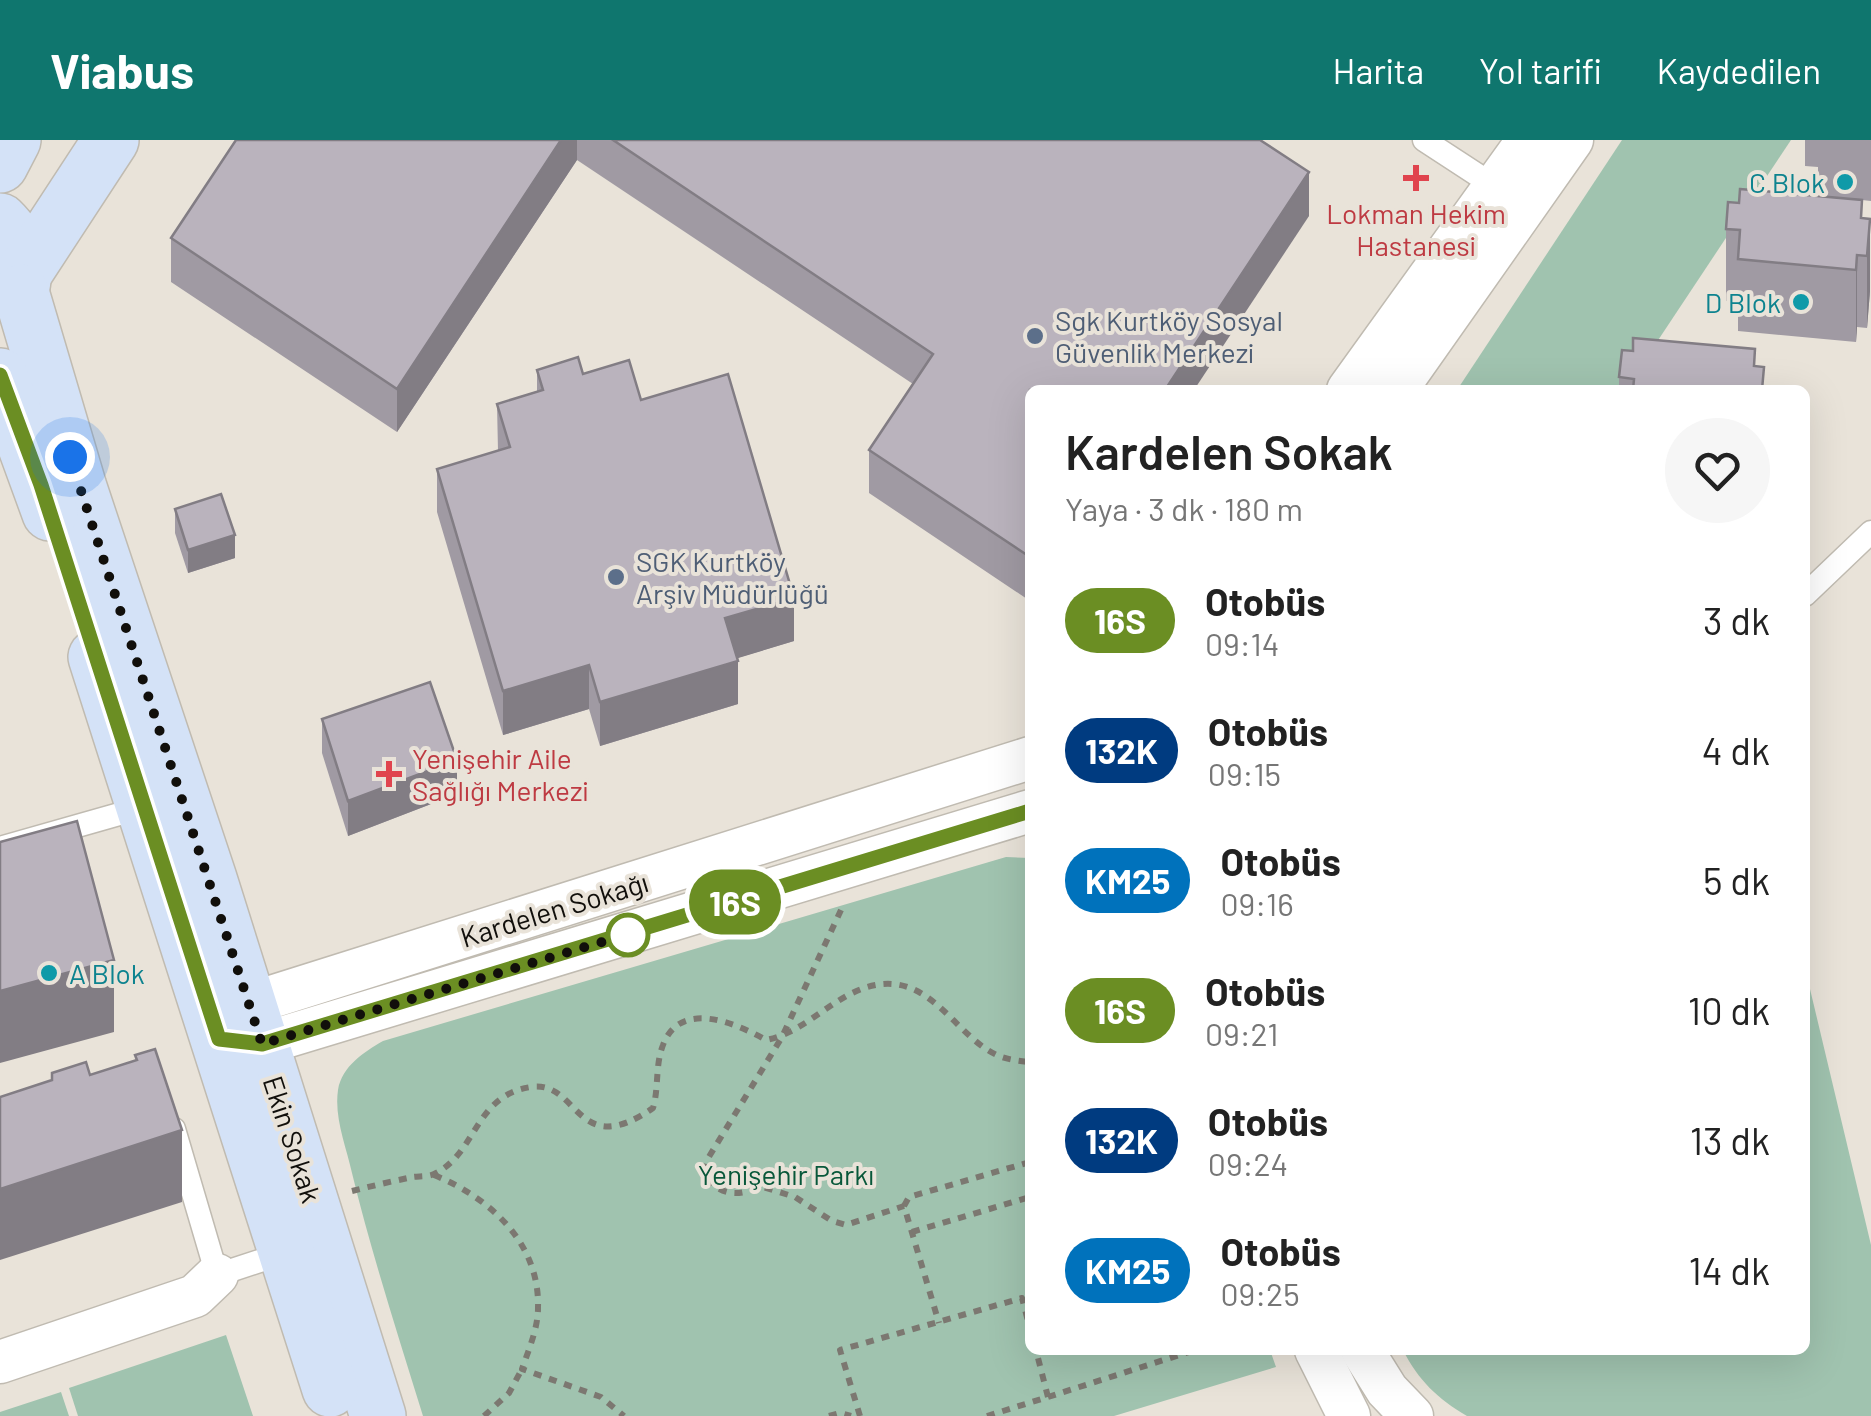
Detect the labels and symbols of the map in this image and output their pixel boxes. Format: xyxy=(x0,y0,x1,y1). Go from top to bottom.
marker: Lokman Hekim Hastanesi xyxy=(1403,165,1429,191)
place label: C Blok xyxy=(1749,165,1825,199)
marker: C Blok xyxy=(1834,171,1856,193)
place label: Lokman Hekim Hastanesi xyxy=(1326,196,1506,262)
place label: D Blok xyxy=(1705,285,1781,319)
marker: D Blok xyxy=(1790,291,1812,313)
place label: Sgk Kurtköy Sosyal Güvenlik Merkezi xyxy=(1055,303,1283,369)
marker: Sgk Kurtköy Sosyal Güvenlik Merkezi xyxy=(1024,325,1046,347)
your location xyxy=(45,432,95,482)
place label: SGK Kurtköy Arşiv Müdürlüğü xyxy=(636,544,829,610)
marker: SGK Kurtköy Arşiv Müdürlüğü xyxy=(605,566,627,588)
place label: Yenişehir Aile Sağlığı Merkezi xyxy=(412,741,588,807)
marker: Yenişehir Aile Sağlığı Merkezi xyxy=(376,761,402,787)
street label: Kardelen Sokağı xyxy=(456,864,652,954)
line badge: 16S xyxy=(678,870,792,934)
unlabelled marker xyxy=(607,914,649,956)
place label: A Blok xyxy=(69,956,145,990)
marker: A Blok xyxy=(38,962,60,984)
street label: Ekin Sokak xyxy=(257,1071,329,1207)
park label: Yenişehir Parkı xyxy=(698,1157,874,1191)

